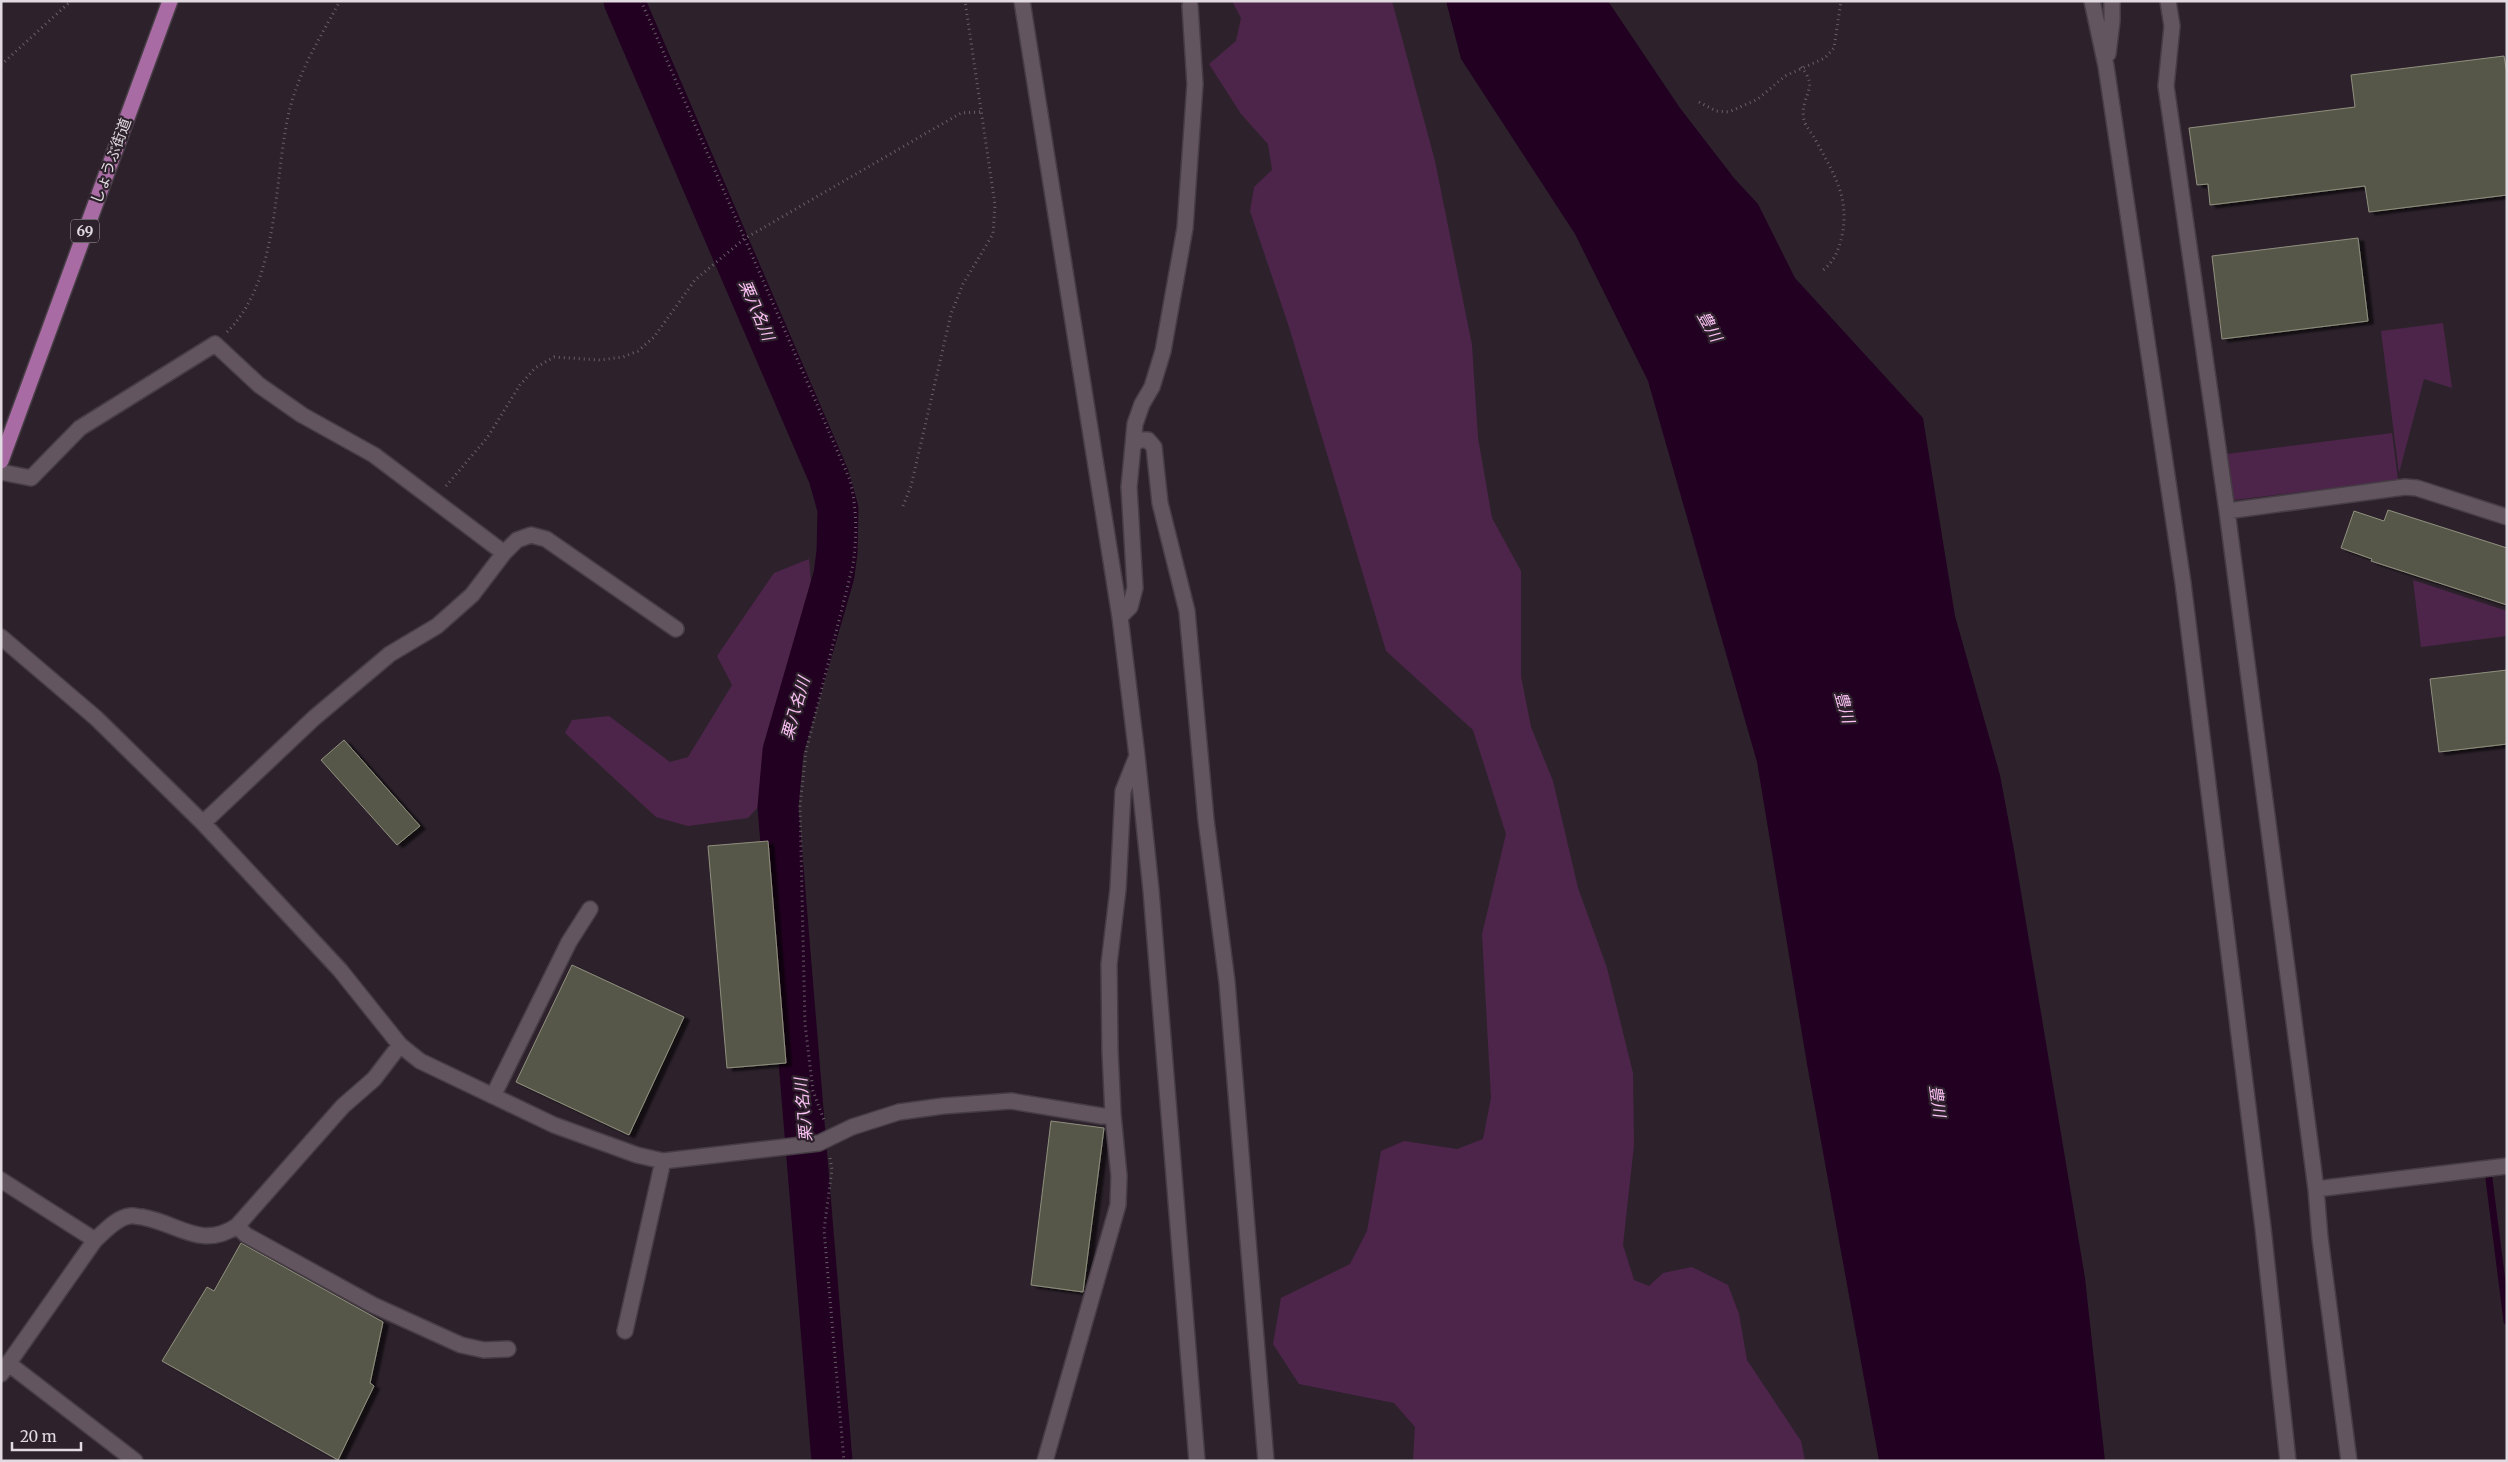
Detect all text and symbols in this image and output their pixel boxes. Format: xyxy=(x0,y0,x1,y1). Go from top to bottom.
street label: しょうぶ街道 xyxy=(86,115,135,206)
road number: 69 xyxy=(71,220,99,242)
water label: 栗八名川 xyxy=(735,277,779,345)
water label: 豊川 xyxy=(1693,307,1727,347)
water label: 栗八名川 xyxy=(777,673,814,742)
water label: 豊川 xyxy=(1831,689,1860,727)
water label: 栗八名川 xyxy=(790,1075,816,1143)
water label: 豊川 xyxy=(1926,1084,1950,1120)
scale bar xyxy=(12,1420,81,1452)
text: 20 m xyxy=(20,1427,57,1446)

